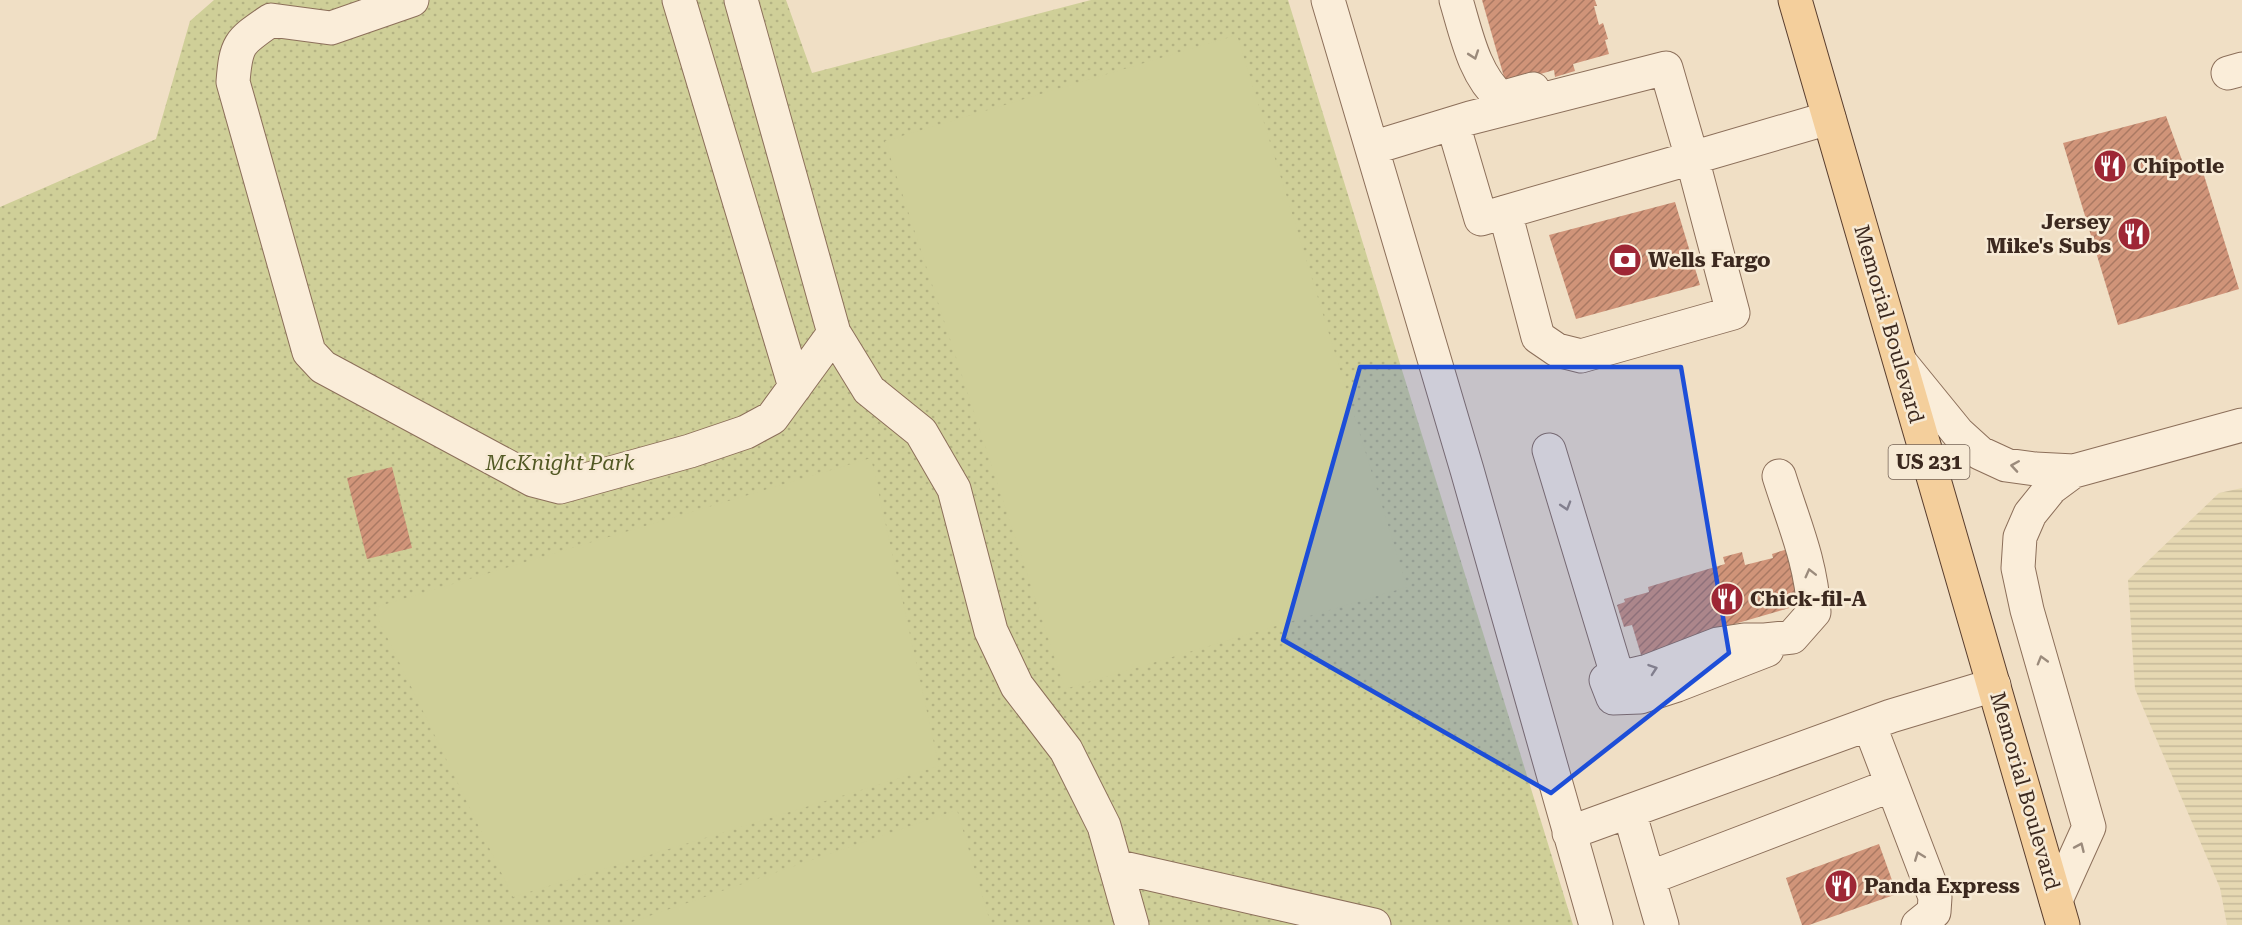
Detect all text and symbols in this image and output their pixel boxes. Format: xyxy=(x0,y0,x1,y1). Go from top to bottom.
one-way arrow xyxy=(1467,50,1480,60)
restaurant icon: Chipotle xyxy=(2092,148,2128,184)
place label: Chipotle xyxy=(2133,154,2224,178)
place label: Jersey Mike's Subs xyxy=(1986,210,2111,258)
restaurant icon: Jersey Mike's Subs xyxy=(2116,216,2152,252)
street label: Memorial Boulevard xyxy=(1849,222,1929,426)
bank icon: Wells Fargo xyxy=(1607,242,1643,278)
place label: Wells Fargo xyxy=(1648,248,1771,272)
road number: US 231 xyxy=(1888,445,1970,479)
park label: McKnight Park xyxy=(484,451,635,475)
one-way arrow xyxy=(2011,461,2020,473)
one-way arrow xyxy=(1559,500,1571,511)
one-way arrow xyxy=(1805,569,1818,579)
restaurant icon: Chick-fil-A xyxy=(1709,581,1745,617)
place label: Chick-fil-A xyxy=(1750,587,1867,611)
one-way arrow xyxy=(2037,655,2049,666)
one-way arrow xyxy=(1648,663,1658,676)
street label: Memorial Boulevard xyxy=(1985,689,2065,893)
one-way arrow xyxy=(2073,842,2085,853)
one-way arrow xyxy=(1914,851,1927,862)
restaurant icon: Panda Express xyxy=(1823,868,1859,904)
place label: Panda Express xyxy=(1864,874,2020,898)

